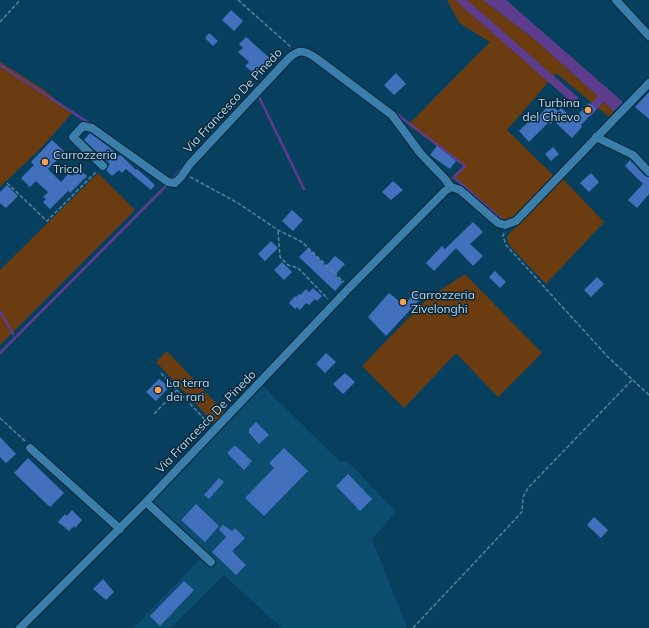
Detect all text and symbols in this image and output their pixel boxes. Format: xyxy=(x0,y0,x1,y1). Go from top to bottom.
street label: Via Francesco De Pinedo xyxy=(181,46,285,156)
place label: Turbina del Chievo xyxy=(523,96,580,124)
marker: Turbina del Chievo xyxy=(583,105,593,115)
place label: Carrozzeria Tricol xyxy=(53,148,117,176)
marker: Carrozzeria Tricol xyxy=(40,157,50,167)
place label: Carrozzeria Zivelonghi xyxy=(411,288,475,316)
marker: Carrozzeria Zivelonghi xyxy=(398,297,408,307)
street label: Via Francesco De Pinedo xyxy=(153,367,259,477)
place label: La terra dei rari xyxy=(166,376,209,404)
marker: La terra dei rari xyxy=(153,385,163,395)

